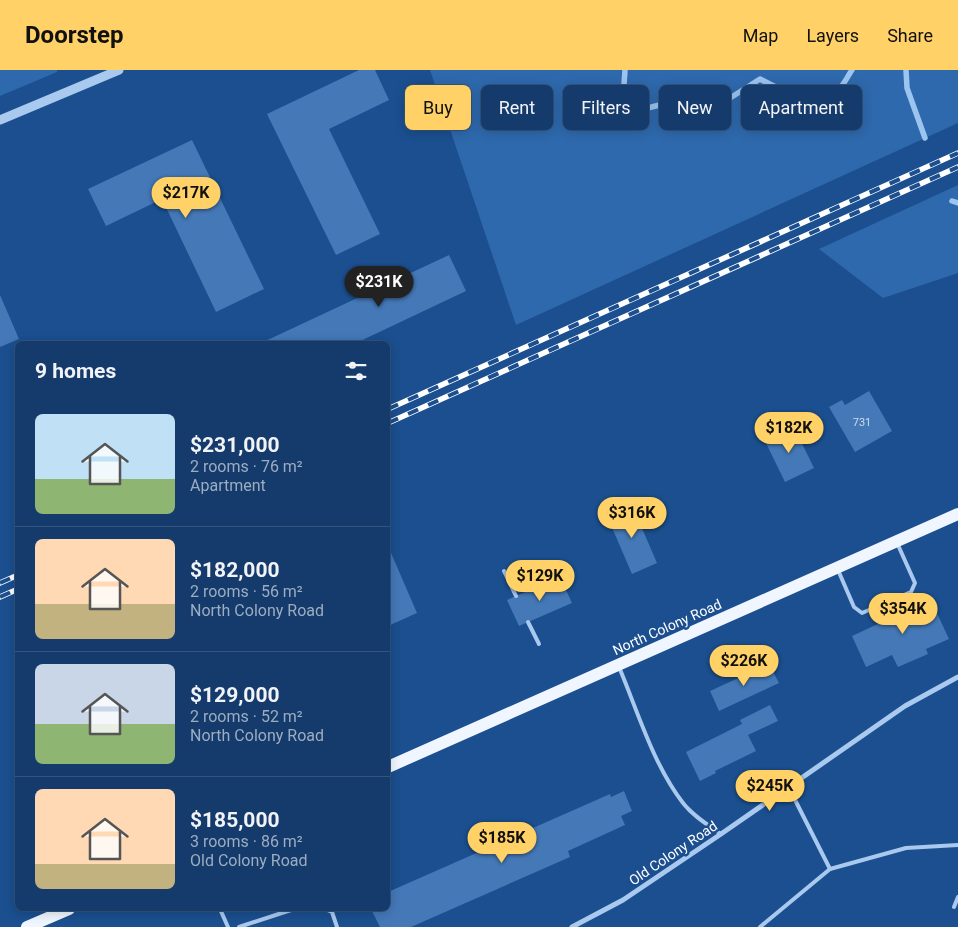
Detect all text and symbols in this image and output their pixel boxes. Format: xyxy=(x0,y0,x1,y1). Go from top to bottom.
text: Doorstep xyxy=(25,21,123,49)
text: Map xyxy=(743,25,778,46)
text: Layers xyxy=(806,25,859,46)
text: Share xyxy=(887,25,933,46)
chip: Buy xyxy=(405,85,471,130)
chip: Rent xyxy=(481,85,553,130)
chip: Filters xyxy=(563,85,649,130)
chip: New xyxy=(659,85,731,130)
chip: Apartment xyxy=(741,85,862,130)
pin: $217K xyxy=(151,176,221,219)
text: $217K xyxy=(163,183,209,202)
pin: $231K xyxy=(344,266,414,308)
text: $231K xyxy=(356,272,402,291)
icon: filters xyxy=(342,357,370,385)
text: 9 homes xyxy=(35,359,116,383)
pin: $182K xyxy=(754,412,824,454)
house number: 731 xyxy=(853,416,871,429)
text: $182K xyxy=(766,418,812,437)
text: $231,000 xyxy=(190,433,280,457)
icon: home xyxy=(75,434,135,494)
text: 2 rooms · 76 m² xyxy=(190,457,303,476)
text: Apartment xyxy=(190,476,266,495)
pin: $316K xyxy=(597,496,667,539)
text: $316K xyxy=(609,503,655,522)
text: $182,000 xyxy=(190,558,280,582)
icon: home xyxy=(75,559,135,619)
pin: $129K xyxy=(505,560,575,602)
text: $129K xyxy=(517,566,563,585)
text: 2 rooms · 56 m² xyxy=(190,582,303,601)
pin: $354K xyxy=(868,592,938,635)
street label: North Colony Road xyxy=(610,596,724,658)
text: $354K xyxy=(880,599,926,618)
text: North Colony Road xyxy=(190,601,324,620)
pin: $226K xyxy=(709,644,779,687)
text: $226K xyxy=(721,651,767,670)
text: $129,000 xyxy=(190,683,280,707)
icon: home xyxy=(75,684,135,744)
text: 2 rooms · 52 m² xyxy=(190,707,303,726)
text: North Colony Road xyxy=(190,726,324,745)
pin: $245K xyxy=(735,770,805,812)
text: $245K xyxy=(747,776,793,795)
text: $185,000 xyxy=(190,808,280,832)
icon: home xyxy=(75,809,135,869)
street label: Old Colony Road xyxy=(626,818,720,888)
pin: $185K xyxy=(467,822,537,864)
text: $185K xyxy=(479,828,525,847)
text: 3 rooms · 86 m² xyxy=(190,832,303,851)
text: Old Colony Road xyxy=(190,851,308,870)

